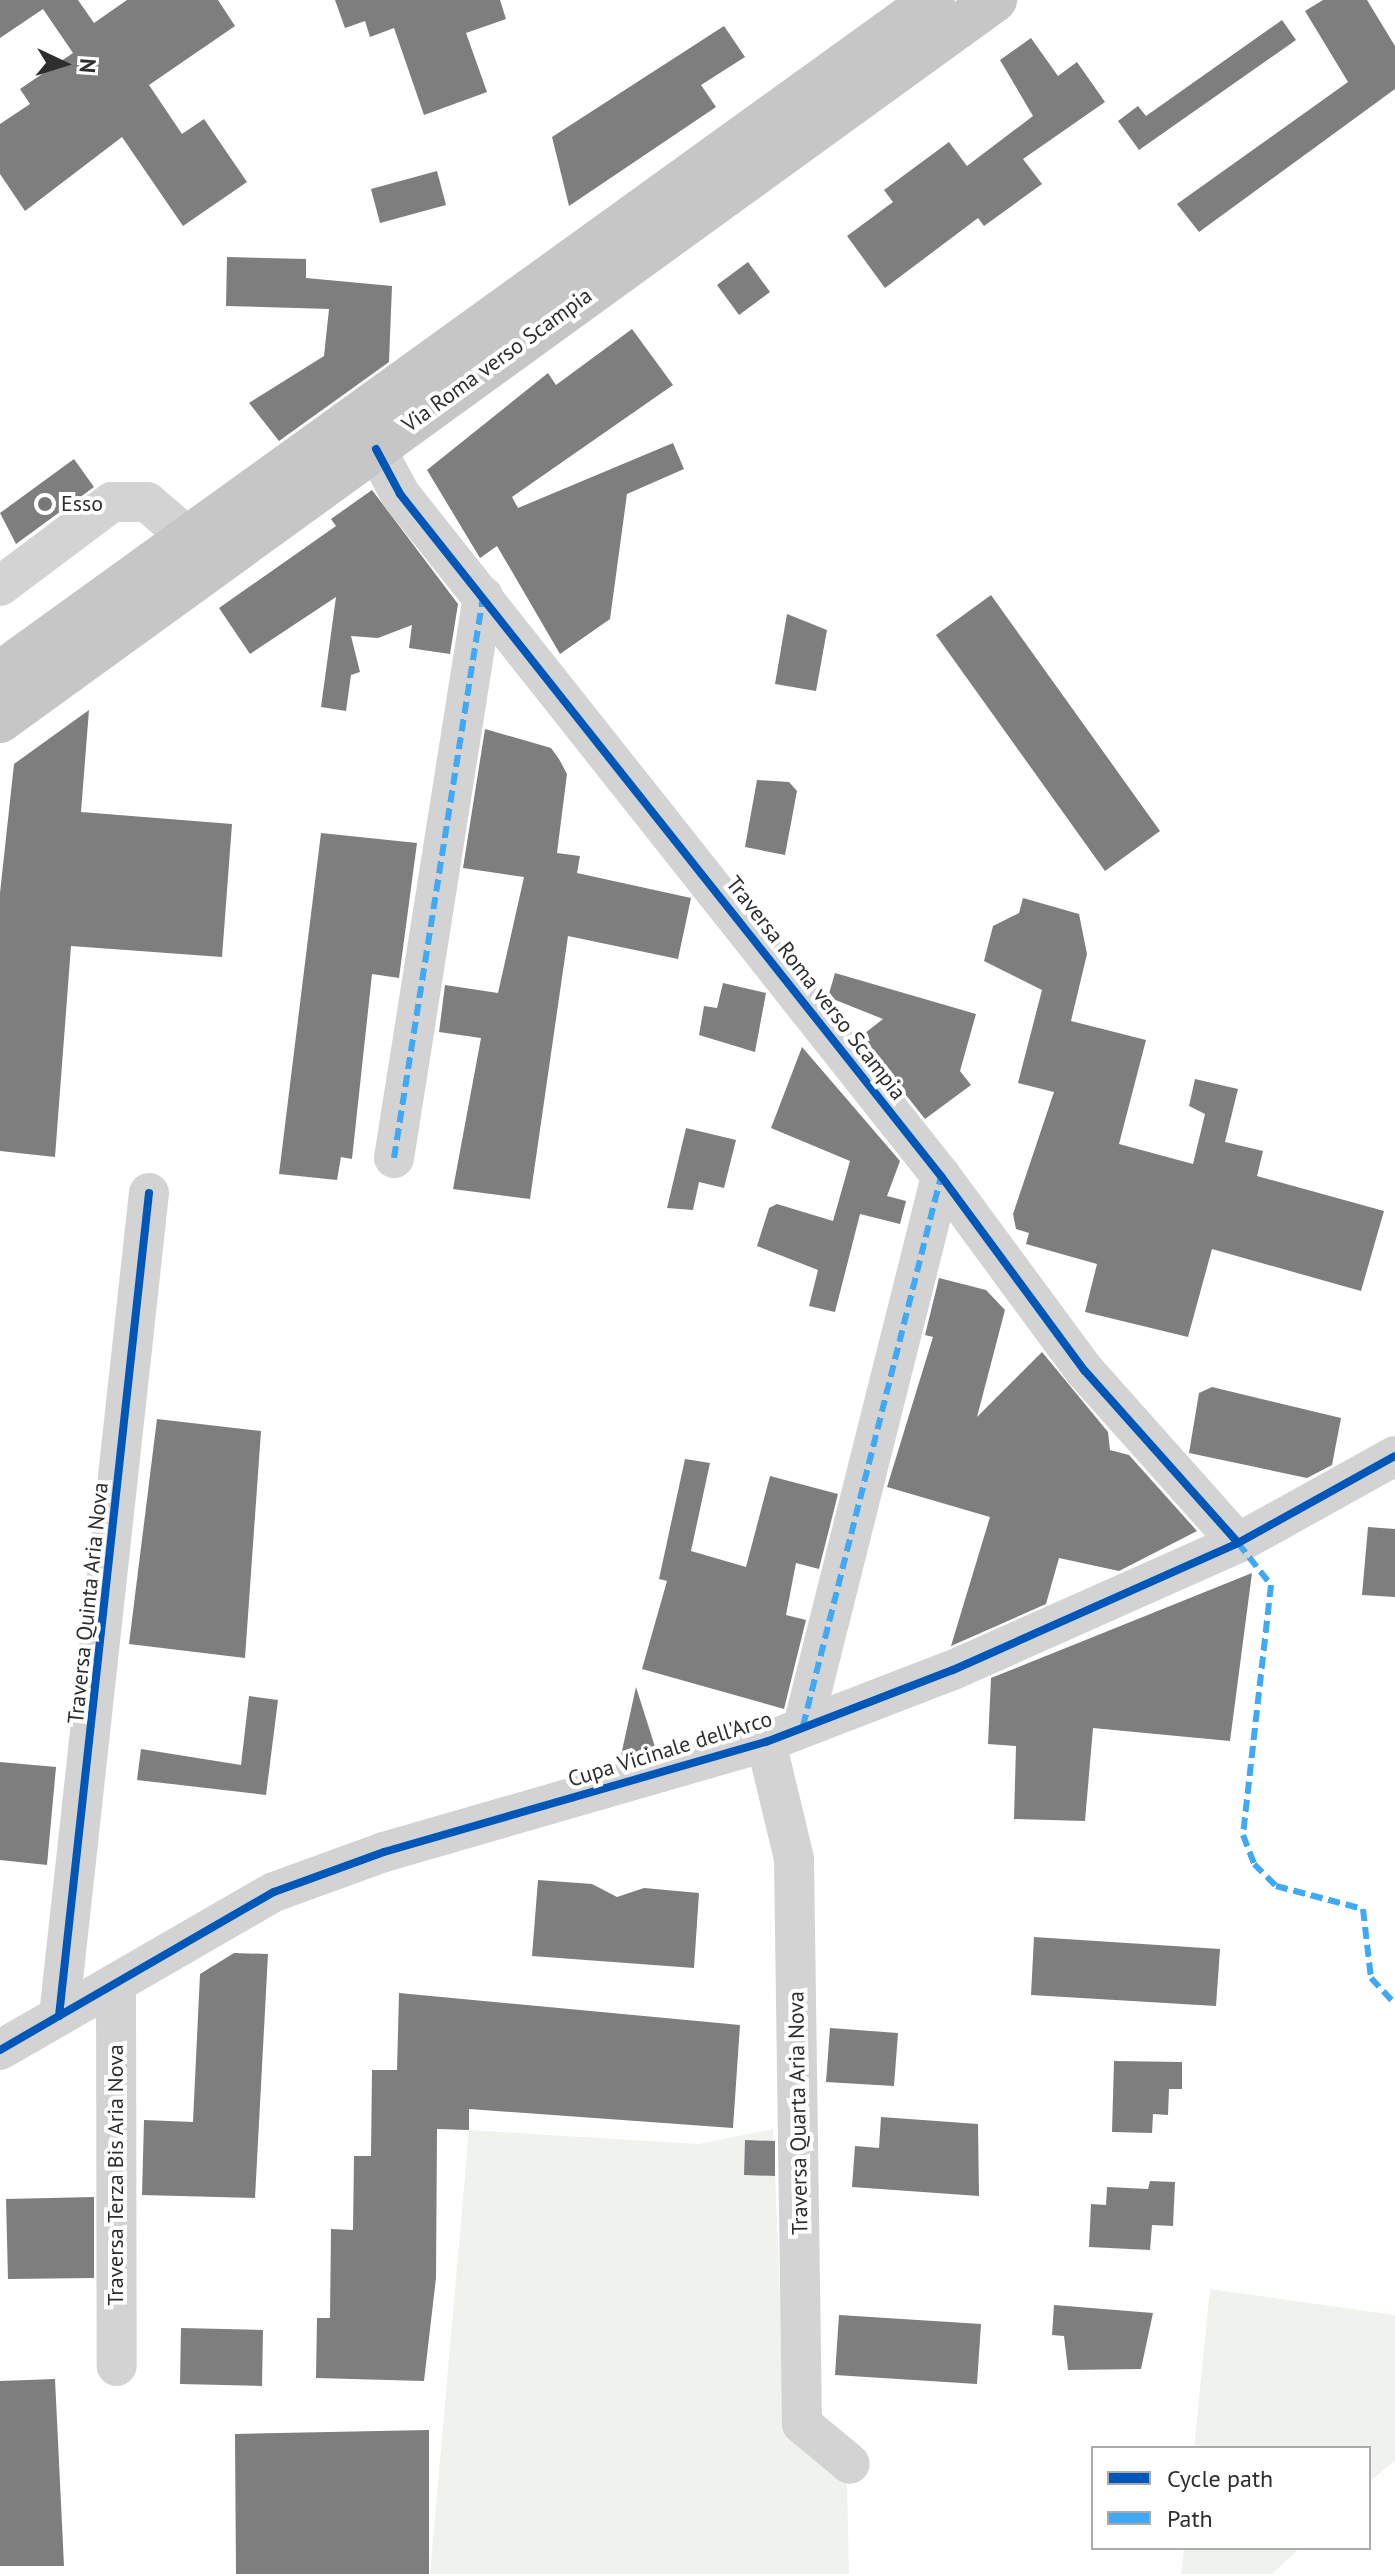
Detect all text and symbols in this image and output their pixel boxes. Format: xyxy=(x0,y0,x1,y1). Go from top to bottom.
north arrow xyxy=(24,24,104,104)
text: N xyxy=(73,57,102,74)
street label: Via Roma verso Scampia xyxy=(397,282,597,438)
place label: Esso xyxy=(61,491,103,517)
marker: Esso xyxy=(36,495,54,513)
street label: Traversa Roma verso Scampia xyxy=(720,871,912,1105)
street label: Traversa Quinta Aria Nova xyxy=(62,1481,114,1725)
street label: Cupa Vicinale dell'Arco xyxy=(564,1705,776,1793)
street label: Traversa Quarta Aria Nova xyxy=(783,1991,813,2235)
street label: Traversa Terza Bis Aria Nova xyxy=(103,2044,129,2306)
legend xyxy=(1091,2446,1371,2550)
text: Cycle path xyxy=(1167,2463,1273,2494)
text: Path xyxy=(1167,2503,1213,2534)

